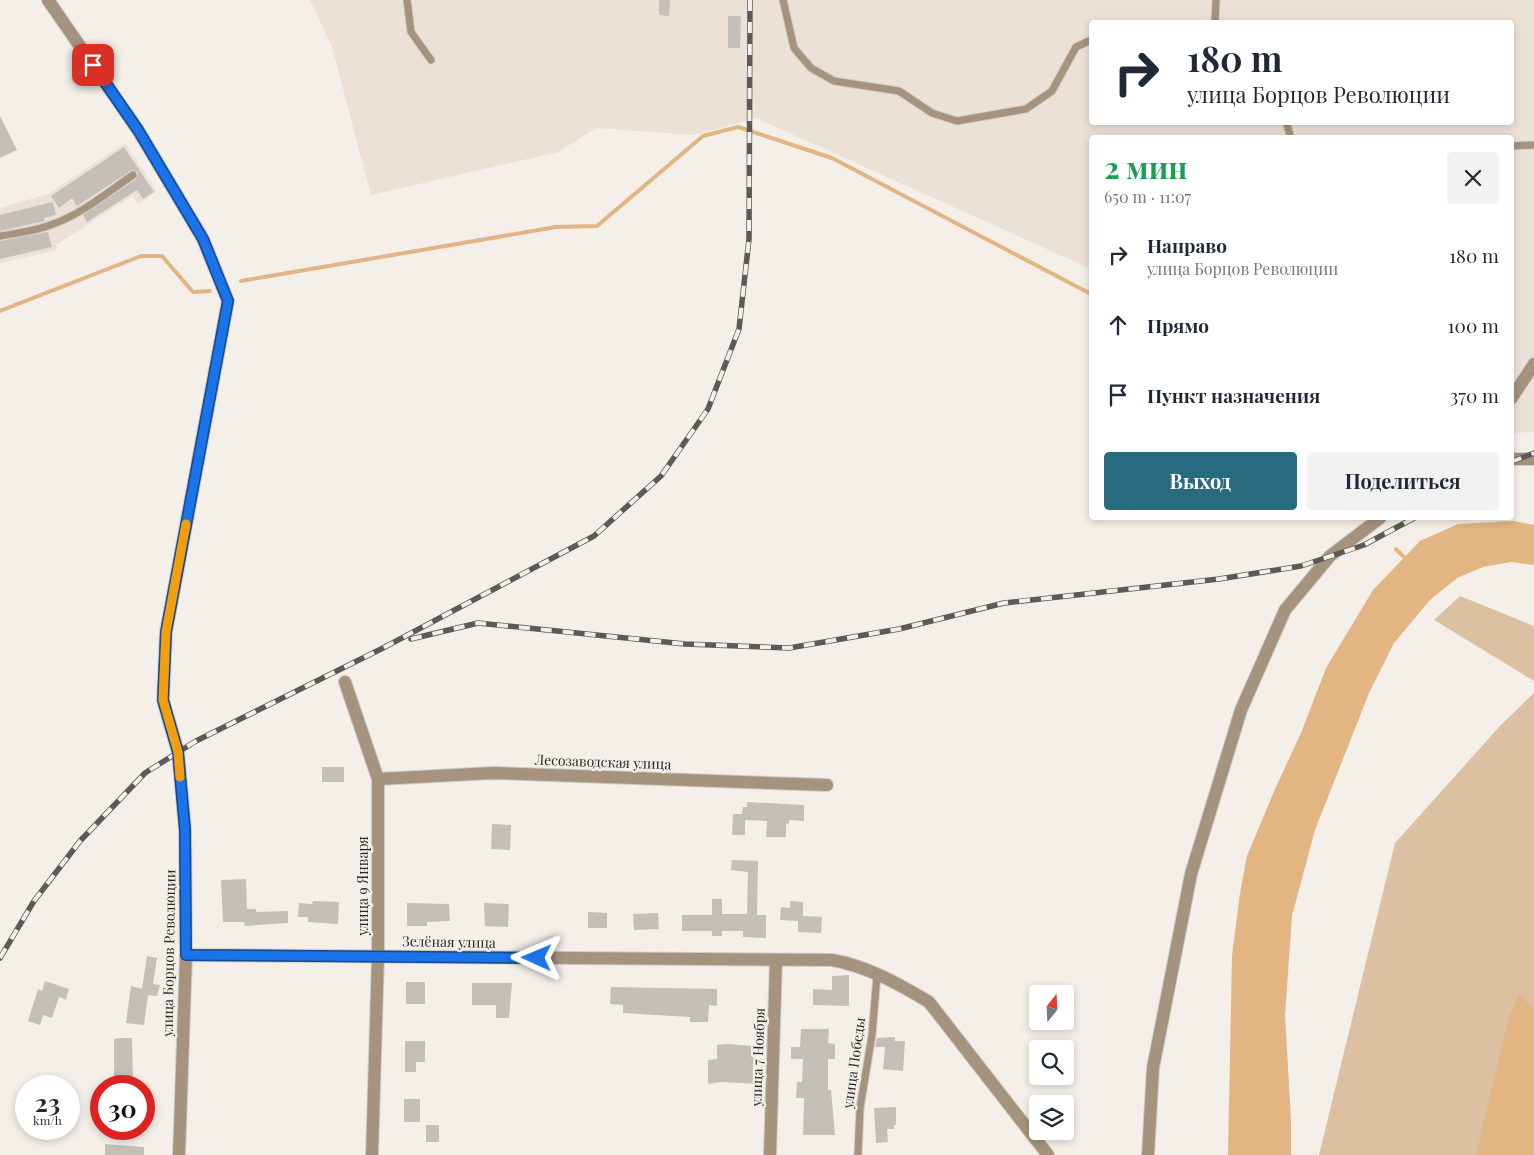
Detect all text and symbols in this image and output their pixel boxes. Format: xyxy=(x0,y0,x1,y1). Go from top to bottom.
text: 180 m xyxy=(1187,34,1282,81)
icon: right xyxy=(1104,40,1169,105)
pin xyxy=(72,44,114,86)
icon: arrive xyxy=(79,51,107,79)
text: улица Борцов Революции xyxy=(1187,79,1450,109)
text: 2 мин xyxy=(1104,147,1187,187)
button: close xyxy=(1447,152,1499,204)
text: 650 m · 11:07 xyxy=(1104,186,1191,207)
text: Направо xyxy=(1147,232,1227,258)
icon: right xyxy=(1104,241,1132,269)
text: 180 m xyxy=(1449,242,1499,268)
text: улица Борцов Революции xyxy=(1147,258,1338,279)
icon: ahead xyxy=(1104,311,1132,339)
text: Прямо xyxy=(1147,312,1209,338)
text: 100 m xyxy=(1448,312,1499,338)
icon: arrive xyxy=(1104,381,1132,409)
text: Пункт назначения xyxy=(1147,382,1320,408)
text: 370 m xyxy=(1450,382,1499,408)
button: Выход xyxy=(1104,452,1297,510)
button: Поделиться xyxy=(1307,452,1499,510)
street label: Лесозаводская улица xyxy=(533,750,672,773)
street label: улица 9 Января xyxy=(353,836,372,937)
street label: улица Борцов Революции xyxy=(158,869,179,1038)
street label: Зелёная улица xyxy=(402,931,496,952)
position arrow xyxy=(510,931,562,983)
north arrow xyxy=(1029,985,1074,1030)
map controls xyxy=(1029,985,1074,1140)
street label: улица 7 Ноября xyxy=(746,1007,769,1108)
street label: улица Победы xyxy=(838,1016,869,1111)
button: search xyxy=(1029,1040,1074,1085)
speed limit sign: 30 xyxy=(90,1075,155,1140)
text: 23 xyxy=(35,1085,60,1118)
button: layers xyxy=(1029,1095,1074,1140)
text: km/h xyxy=(33,1112,62,1128)

